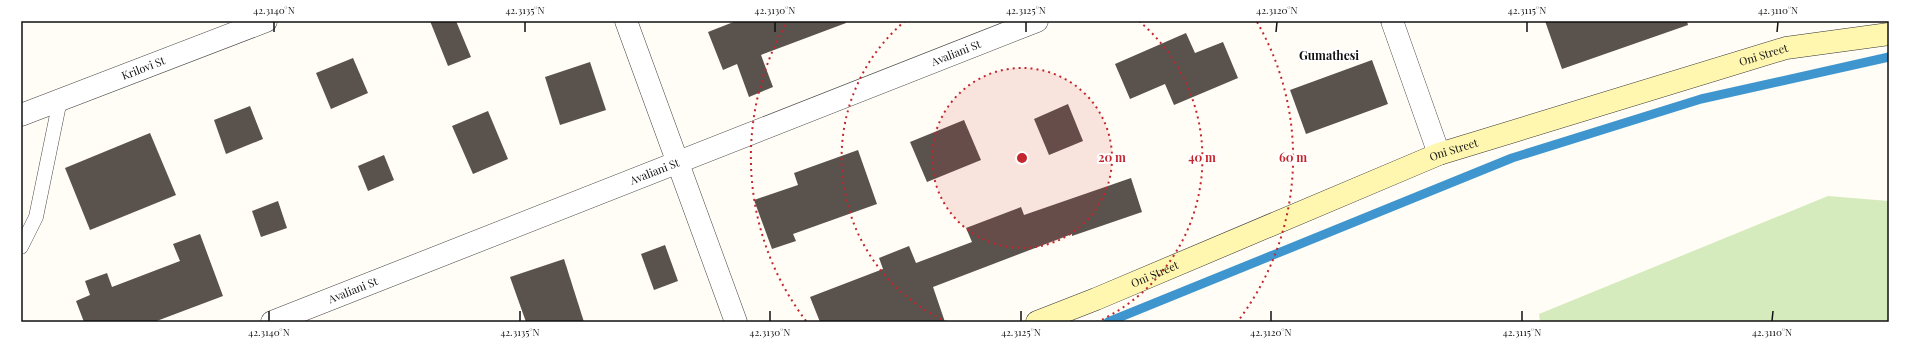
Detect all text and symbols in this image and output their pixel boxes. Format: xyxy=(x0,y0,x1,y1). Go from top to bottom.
text: 42.3140°N xyxy=(253,3,295,17)
text: 42.3135°N xyxy=(505,3,545,17)
text: 42.3130°N xyxy=(755,3,795,17)
text: 42.3125°N xyxy=(1006,3,1046,17)
text: 42.3120°N xyxy=(1256,3,1298,17)
text: 42.3115°N xyxy=(1508,3,1546,17)
text: 42.3110°N xyxy=(1758,3,1798,17)
street label: Avaliani St xyxy=(928,36,983,69)
street label: Oni Street xyxy=(1737,40,1790,69)
district label: Gumathesi xyxy=(1299,47,1359,63)
street label: Krilovi St xyxy=(119,52,167,83)
street label: Oni Street xyxy=(1427,135,1480,164)
text: 20 m xyxy=(1098,149,1126,165)
text: 40 m xyxy=(1188,149,1216,165)
text: 60 m xyxy=(1279,149,1307,165)
centre of rings xyxy=(1015,151,1029,165)
street label: Avaliani St xyxy=(626,155,681,188)
street label: Oni Street xyxy=(1128,257,1181,290)
street label: Avaliani St xyxy=(325,273,380,307)
text: 42.3140°N xyxy=(248,325,290,339)
text: 42.3135°N xyxy=(500,325,540,339)
text: 42.3130°N xyxy=(750,325,790,339)
text: 42.3125°N xyxy=(1001,325,1041,339)
text: 42.3120°N xyxy=(1250,325,1292,339)
text: 42.3115°N xyxy=(1503,325,1541,339)
text: 42.3110°N xyxy=(1752,325,1792,339)

